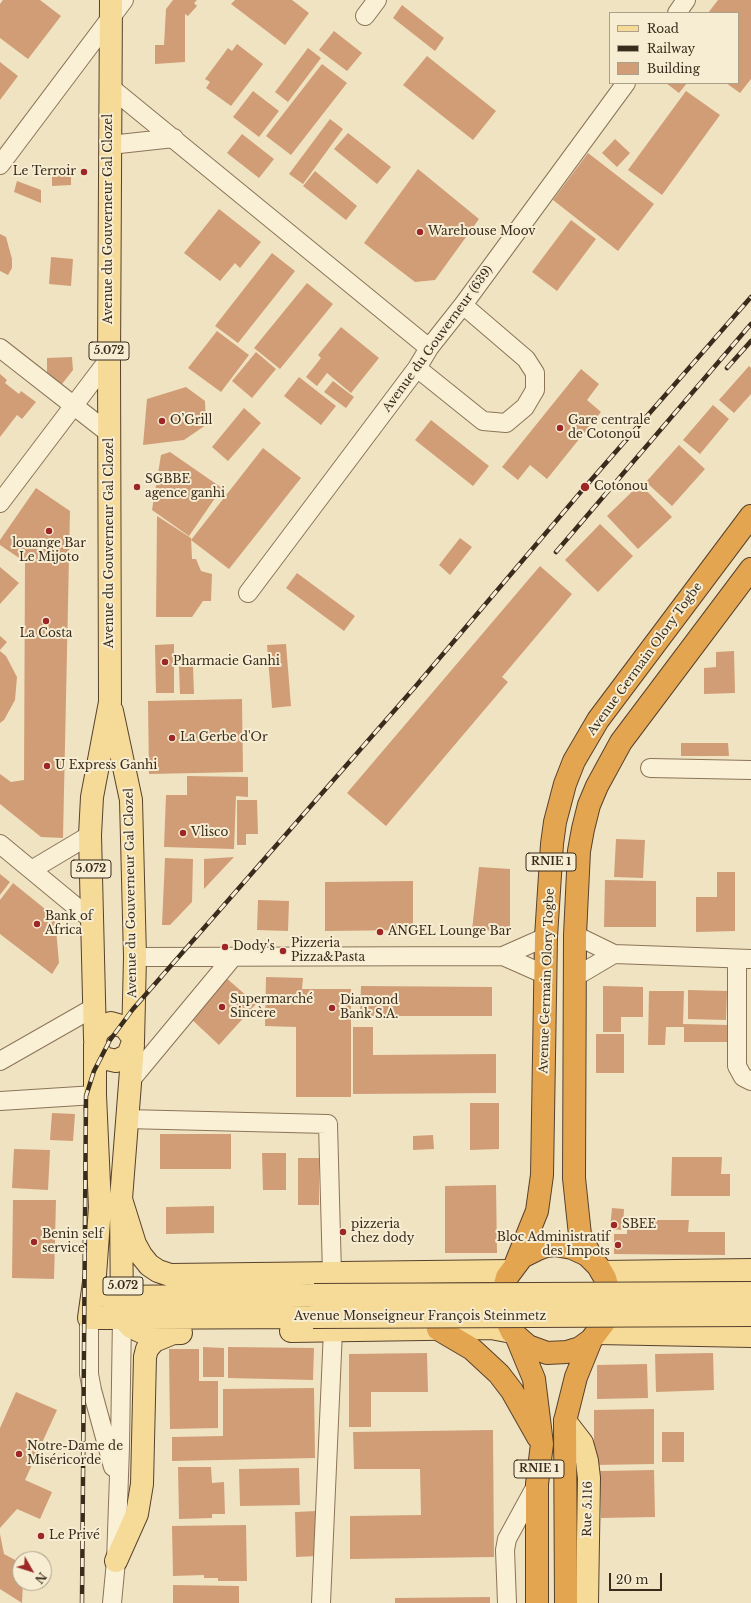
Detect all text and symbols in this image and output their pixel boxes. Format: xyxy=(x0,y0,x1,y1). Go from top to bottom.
legend xyxy=(609,12,739,84)
text: Road xyxy=(647,21,679,36)
text: Railway xyxy=(647,41,695,56)
text: Building xyxy=(647,61,700,76)
street label: Avenue du Gouverneur Gal Clozel xyxy=(102,114,116,324)
place label: Le Terroir xyxy=(13,165,76,179)
marker: Le Terroir xyxy=(79,167,89,177)
place label: Warehouse Moov xyxy=(428,225,536,239)
marker: Warehouse Moov xyxy=(415,227,425,237)
street label: Avenue du Gouverneur (639) xyxy=(380,263,496,415)
road number: 5.072 xyxy=(89,342,129,360)
place label: O’Grill xyxy=(170,414,212,428)
place label: Gare centrale de Cotonou xyxy=(568,414,650,442)
marker: O’Grill xyxy=(157,416,167,426)
marker: Gare centrale de Cotonou xyxy=(555,423,565,433)
street label: Avenue du Gouverneur Gal Clozel xyxy=(103,438,117,648)
place label: SGBBE agence ganhi xyxy=(145,473,225,501)
place label: Cotonou xyxy=(594,480,648,494)
marker: Cotonou xyxy=(579,481,591,493)
marker: SGBBE agence ganhi xyxy=(132,482,142,492)
marker: louange Bar Le Mijoto xyxy=(44,526,54,536)
place label: louange Bar Le Mijoto xyxy=(12,537,86,565)
street label: Avenue Germain Olory Togbe xyxy=(585,580,705,738)
marker: La Costa xyxy=(41,616,51,626)
place label: La Costa xyxy=(20,627,72,641)
place label: Pharmacie Ganhi xyxy=(173,655,280,669)
marker: Pharmacie Ganhi xyxy=(160,657,170,667)
place label: La Gerbe d'Or xyxy=(180,731,268,745)
marker: La Gerbe d'Or xyxy=(167,733,177,743)
place label: U Express Ganhi xyxy=(55,759,157,773)
marker: U Express Ganhi xyxy=(42,761,52,771)
street label: Avenue du Gouverneur Gal Clozel xyxy=(122,788,140,998)
place label: Vlisco xyxy=(191,826,228,840)
marker: Vlisco xyxy=(178,828,188,838)
road number: RNIE 1 xyxy=(526,853,576,871)
road number: 5.072 xyxy=(71,860,111,878)
street label: Avenue Germain Olory Togbe xyxy=(537,888,557,1074)
place label: Bank of Africa xyxy=(45,910,93,938)
marker: Bank of Africa xyxy=(32,919,42,929)
place label: ANGEL Lounge Bar xyxy=(388,925,511,939)
marker: ANGEL Lounge Bar xyxy=(375,927,385,937)
place label: Pizzeria Pizza&Pasta xyxy=(291,937,365,965)
place label: Dody's xyxy=(233,940,275,954)
marker: Dody's xyxy=(220,942,230,952)
marker: Pizzeria Pizza&Pasta xyxy=(278,946,288,956)
place label: Supermarché Sincère xyxy=(230,993,313,1021)
place label: Diamond Bank S.A. xyxy=(340,994,398,1022)
marker: Supermarché Sincère xyxy=(217,1002,227,1012)
marker: Diamond Bank S.A. xyxy=(327,1003,337,1013)
place label: pizzeria chez dody xyxy=(351,1218,414,1246)
place label: SBEE xyxy=(622,1218,656,1232)
marker: SBEE xyxy=(609,1220,619,1230)
marker: pizzeria chez dody xyxy=(338,1227,348,1237)
place label: Benin self service xyxy=(42,1228,103,1256)
place label: Bloc Administratif des Impots xyxy=(497,1231,610,1259)
marker: Benin self service xyxy=(29,1237,39,1247)
marker: Bloc Administratif des Impots xyxy=(613,1240,623,1250)
road number: 5.072 xyxy=(103,1277,143,1295)
street label: Avenue Monseigneur François Steinmetz xyxy=(294,1310,546,1324)
place label: Notre-Dame de Miséricorde xyxy=(27,1440,123,1468)
marker: Notre-Dame de Miséricorde xyxy=(14,1449,24,1459)
road number: RNIE 1 xyxy=(514,1460,564,1478)
street label: Rue 5.116 xyxy=(580,1481,596,1537)
place label: Le Privé xyxy=(49,1529,100,1543)
marker: Le Privé xyxy=(36,1531,46,1541)
north arrow xyxy=(12,1551,52,1591)
scale bar xyxy=(611,1565,664,1591)
text: N xyxy=(32,1569,49,1586)
text: 20 m xyxy=(616,1572,648,1587)

